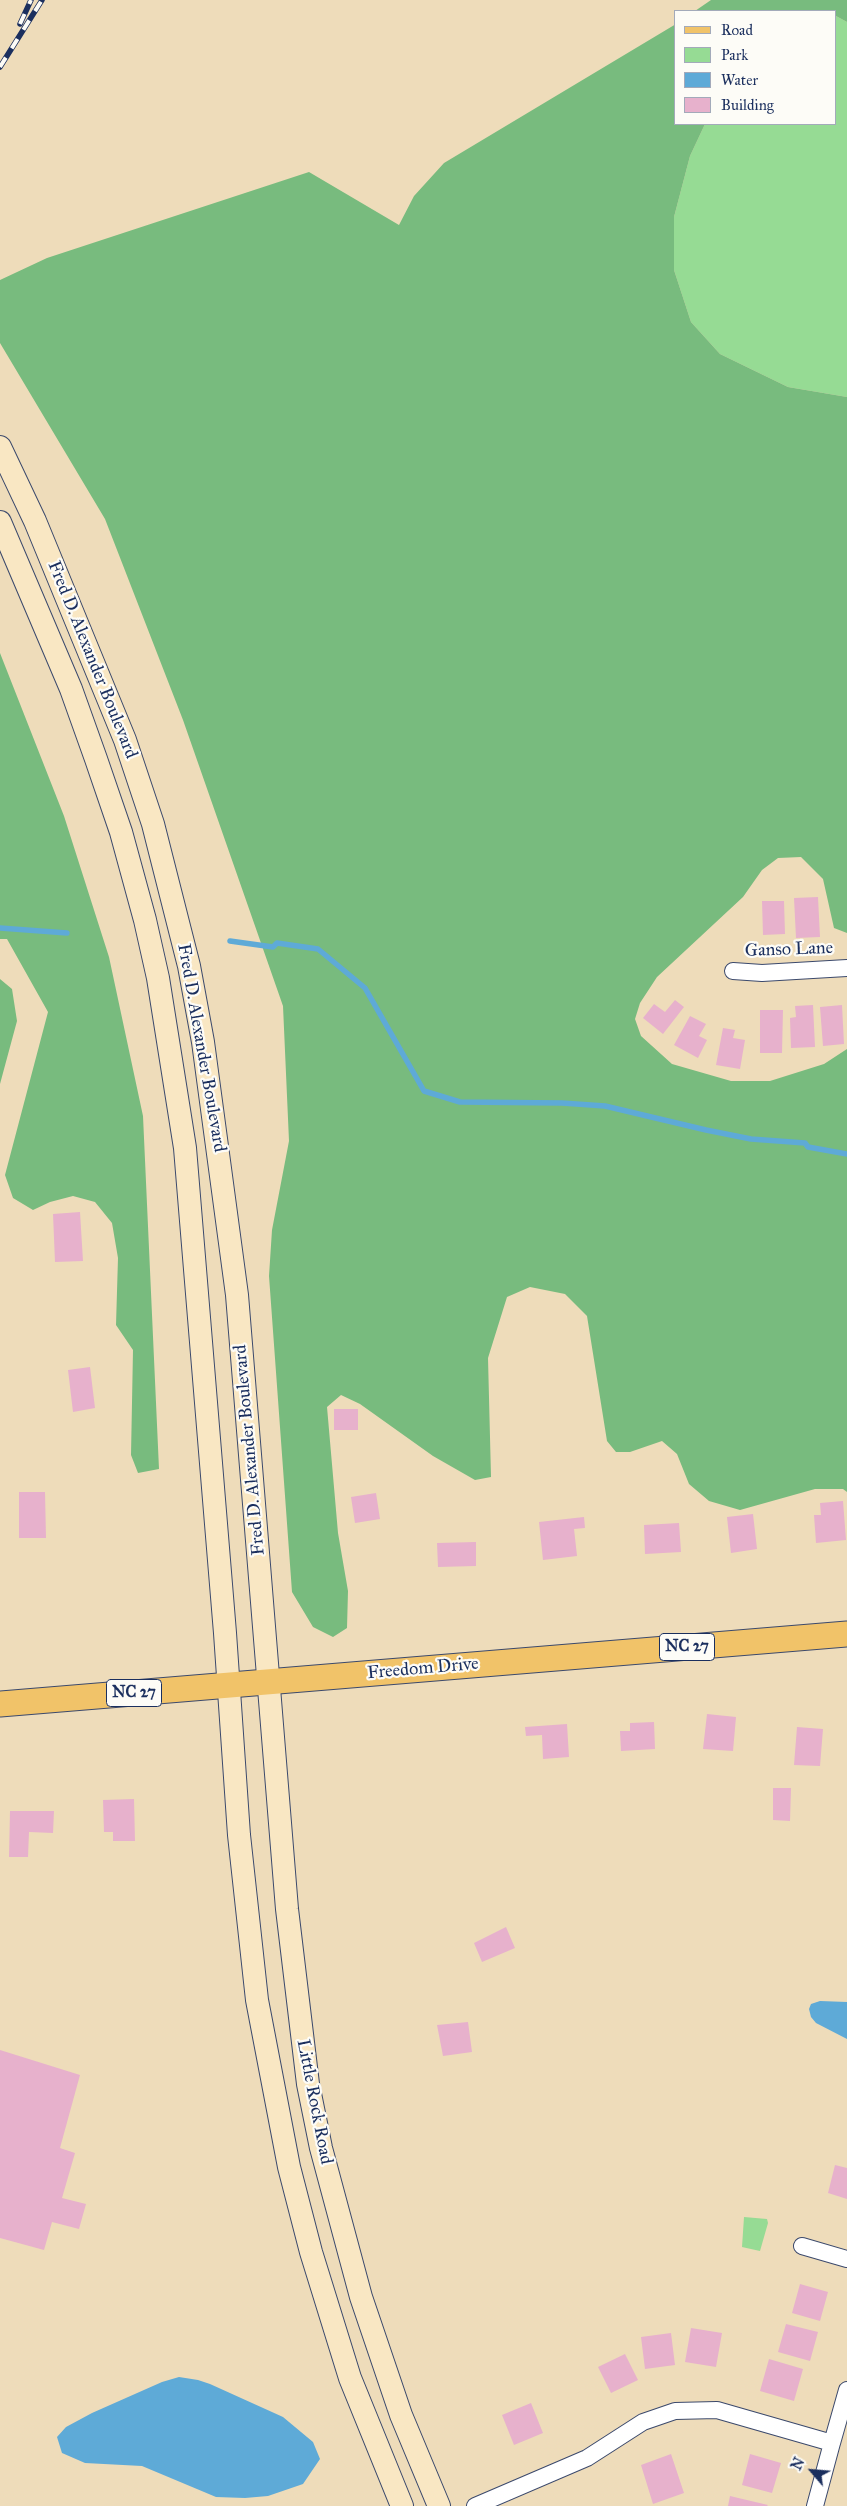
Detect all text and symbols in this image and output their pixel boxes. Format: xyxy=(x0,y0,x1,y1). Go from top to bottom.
legend xyxy=(674,10,837,125)
text: Road xyxy=(721,21,753,39)
text: Park xyxy=(721,46,748,64)
text: Water xyxy=(721,71,758,89)
text: Building xyxy=(721,96,774,114)
street label: Fred D. Alexander Boulevard xyxy=(42,558,142,762)
street label: Ganso Lane xyxy=(745,938,833,962)
street label: Fred D. Alexander Boulevard xyxy=(172,942,230,1154)
street label: Fred D. Alexander Boulevard xyxy=(230,1344,270,1556)
road number: NC 27 xyxy=(660,1634,714,1660)
street label: Freedom Drive xyxy=(366,1653,480,1685)
road number: NC 27 xyxy=(106,1680,162,1706)
street label: Little Rock Road xyxy=(291,2038,337,2166)
north arrow xyxy=(787,2446,837,2496)
text: N xyxy=(788,2455,808,2473)

